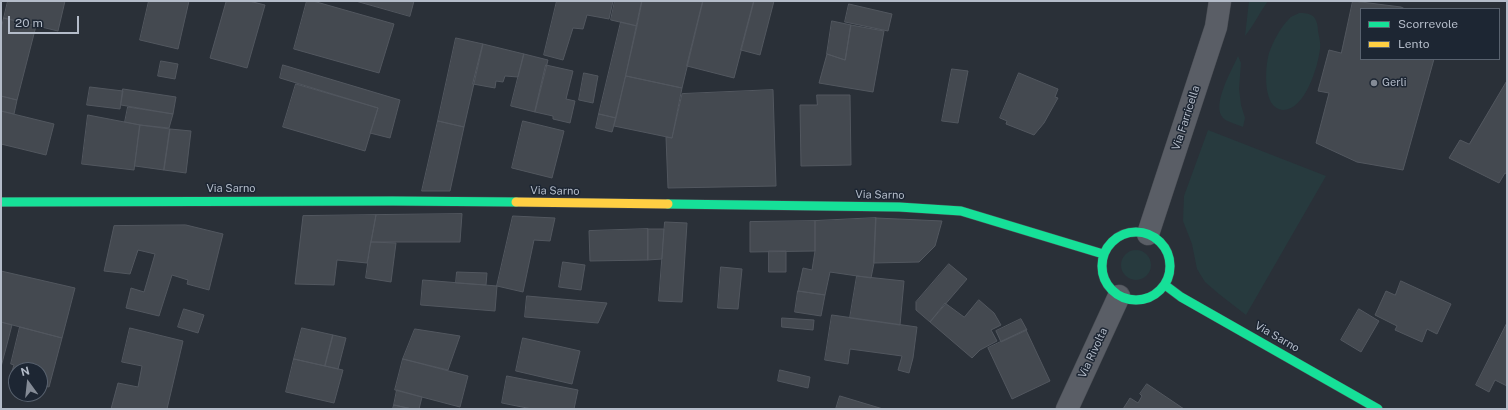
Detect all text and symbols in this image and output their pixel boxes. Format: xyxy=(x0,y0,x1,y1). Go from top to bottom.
scale bar xyxy=(10,8,81,34)
legend xyxy=(1360,8,1500,60)
text: 20 m xyxy=(15,16,43,30)
text: Scorrevole xyxy=(1398,17,1458,31)
text: Lento xyxy=(1398,37,1429,51)
place label: Gerli xyxy=(1382,76,1407,90)
marker: Gerli xyxy=(1369,78,1379,88)
street label: Via Farricella xyxy=(1169,84,1203,152)
street label: Via Sarno xyxy=(206,182,256,196)
street label: Via Sarno xyxy=(530,184,580,198)
street label: Via Sarno xyxy=(855,188,905,202)
street label: Via Sarno xyxy=(1252,319,1302,355)
street label: Via Rivolta xyxy=(1076,326,1110,380)
north arrow xyxy=(8,362,48,402)
text: N xyxy=(19,364,31,378)

